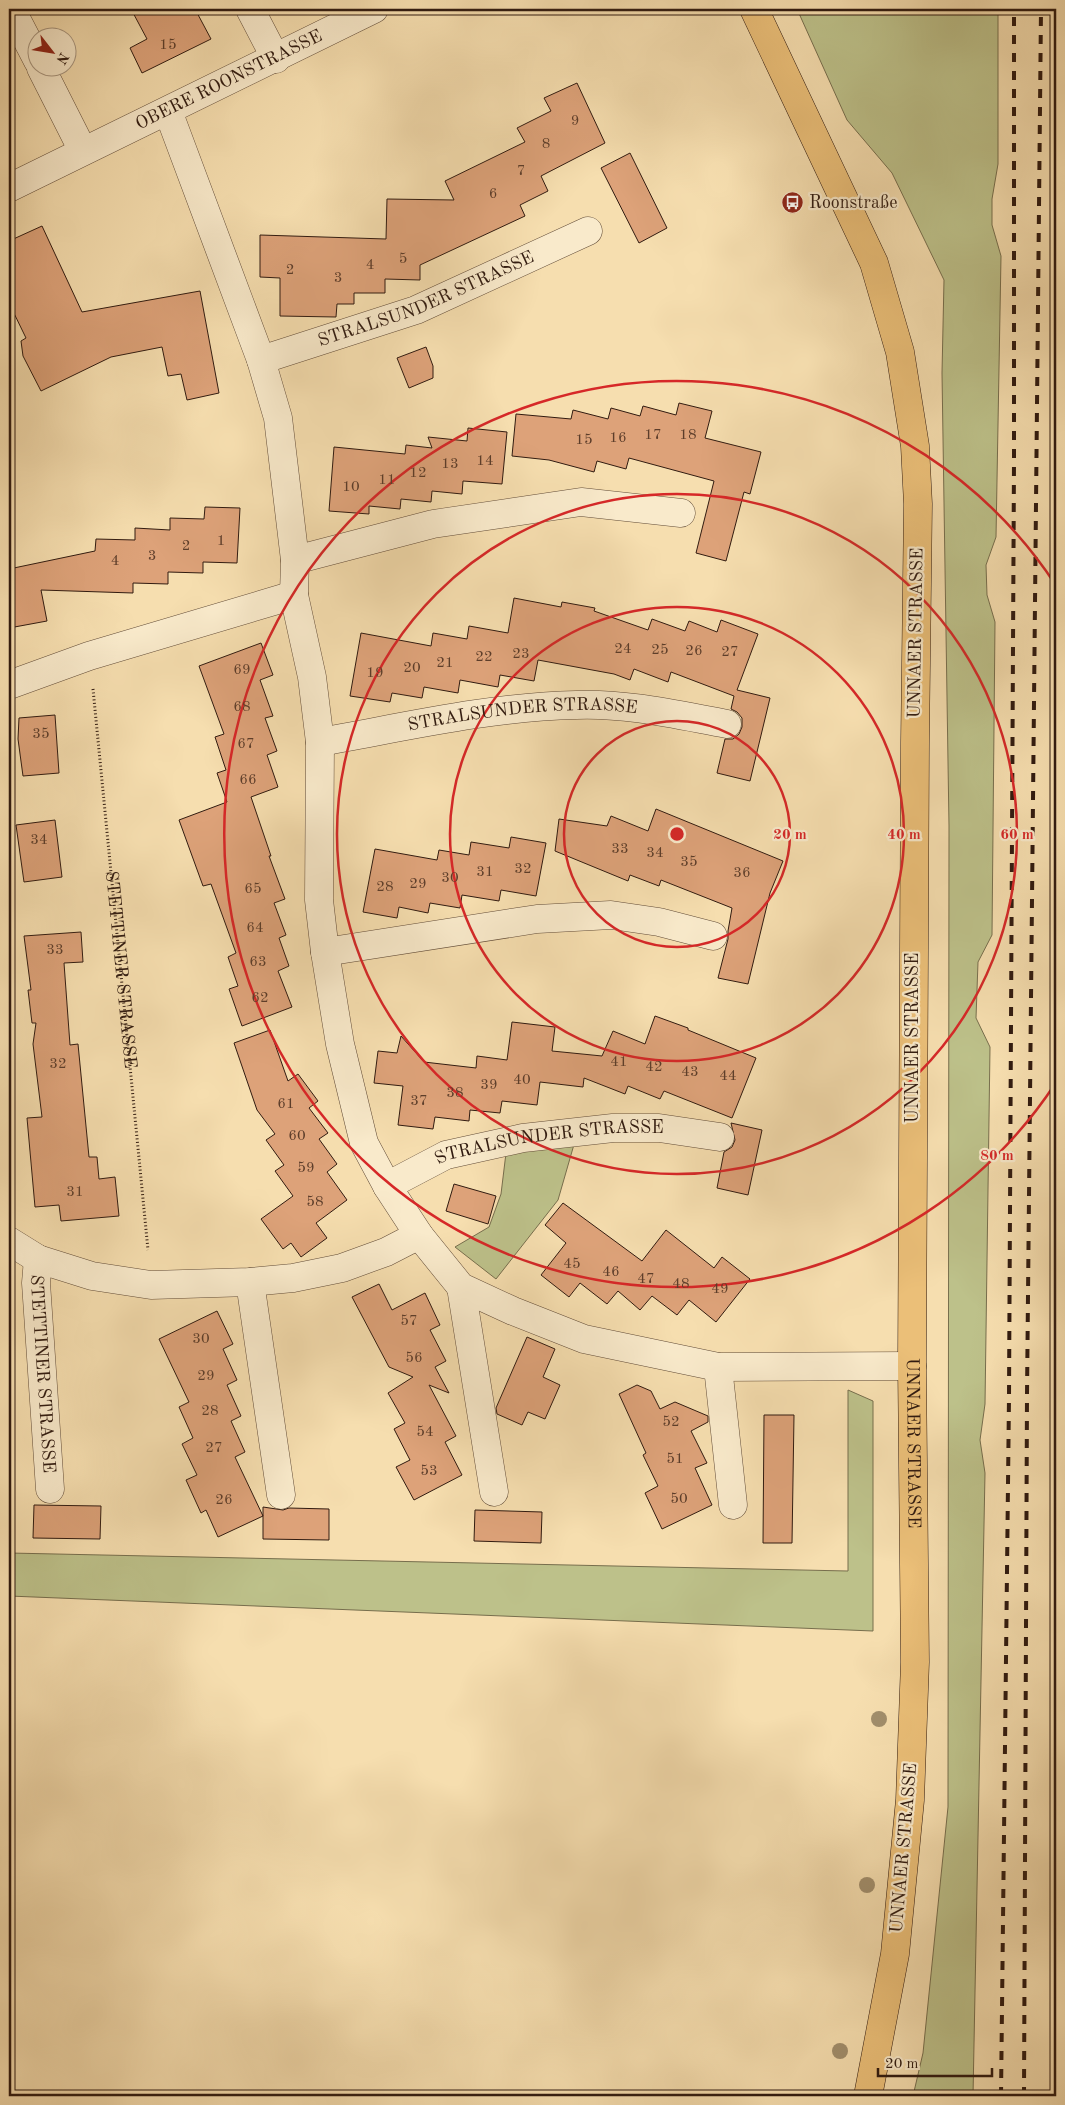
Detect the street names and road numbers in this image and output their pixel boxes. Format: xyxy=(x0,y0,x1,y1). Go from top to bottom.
street label: OBERE ROONSTRASSE xyxy=(133,27,325,133)
street label: STRALSUNDER STRASSE xyxy=(316,248,537,350)
street label: UNNAER STRASSE xyxy=(906,548,926,718)
street label: STRALSUNDER STRASSE xyxy=(406,696,639,734)
street label: STETTINER STRASSE xyxy=(102,870,139,1070)
street label: UNNAER STRASSE xyxy=(904,953,922,1123)
street label: STRALSUNDER STRASSE xyxy=(432,1119,664,1168)
street label: STETTINER STRASSE xyxy=(27,1274,58,1474)
street label: UNNAER STRASSE xyxy=(903,1358,923,1529)
street label: UNNAER STRASSE xyxy=(888,1762,920,1934)

